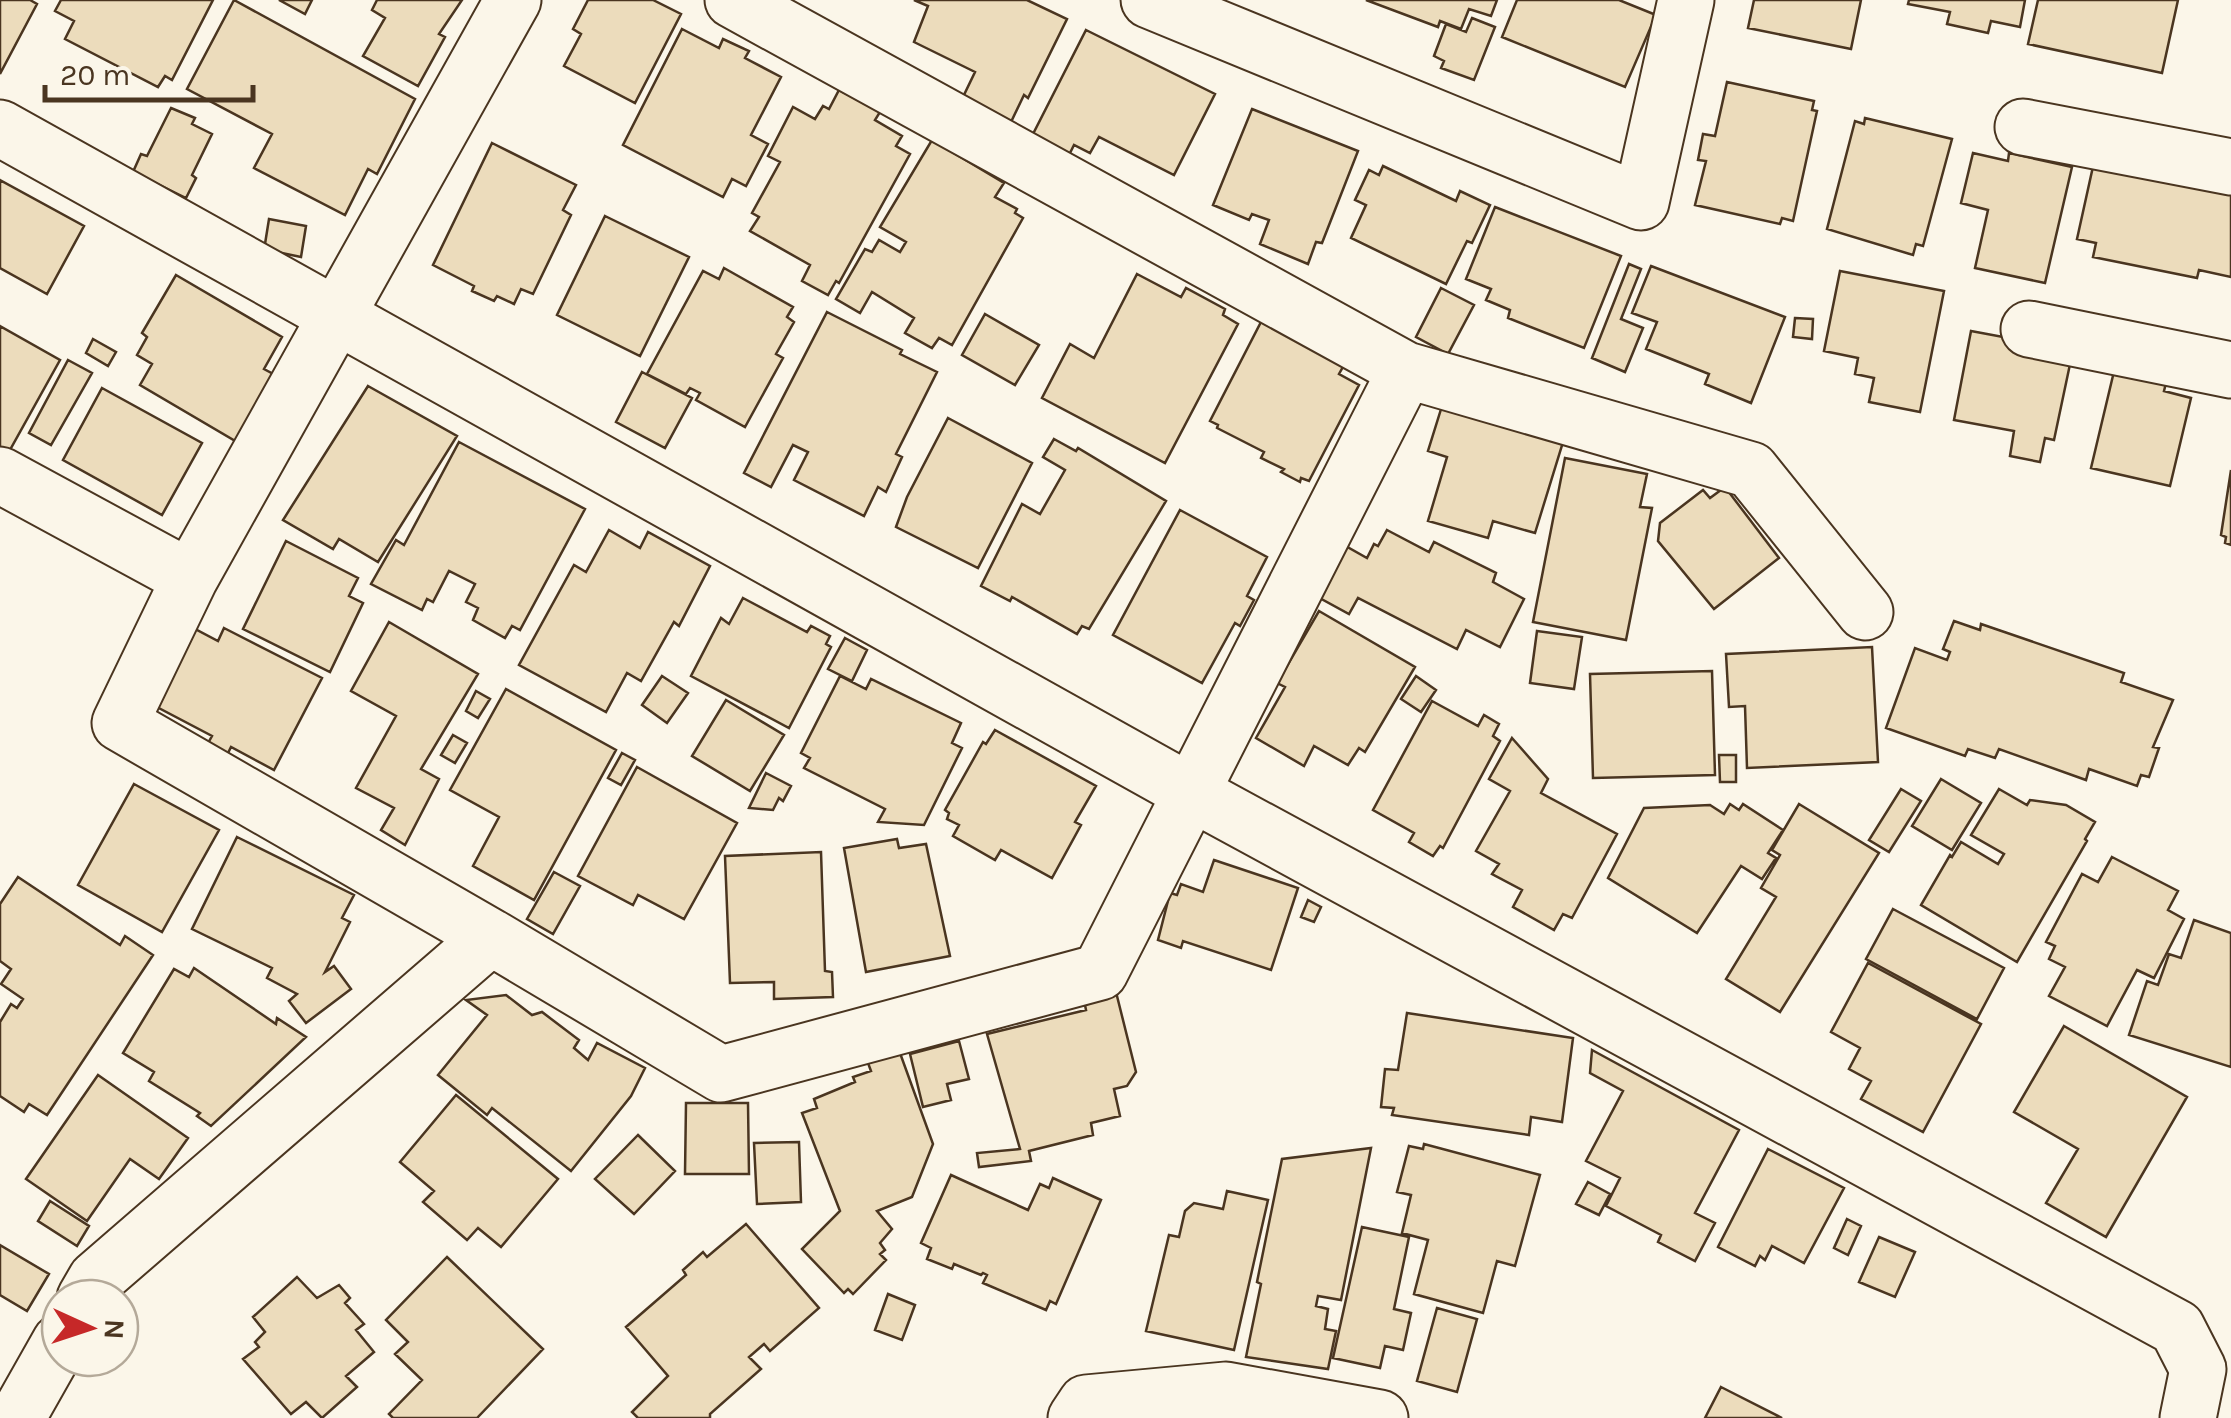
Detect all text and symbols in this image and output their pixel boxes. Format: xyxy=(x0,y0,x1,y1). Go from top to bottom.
scale bar xyxy=(45,40,252,102)
text: 20 m xyxy=(60,57,130,93)
north arrow xyxy=(40,1278,140,1378)
text: N xyxy=(97,1318,131,1340)

